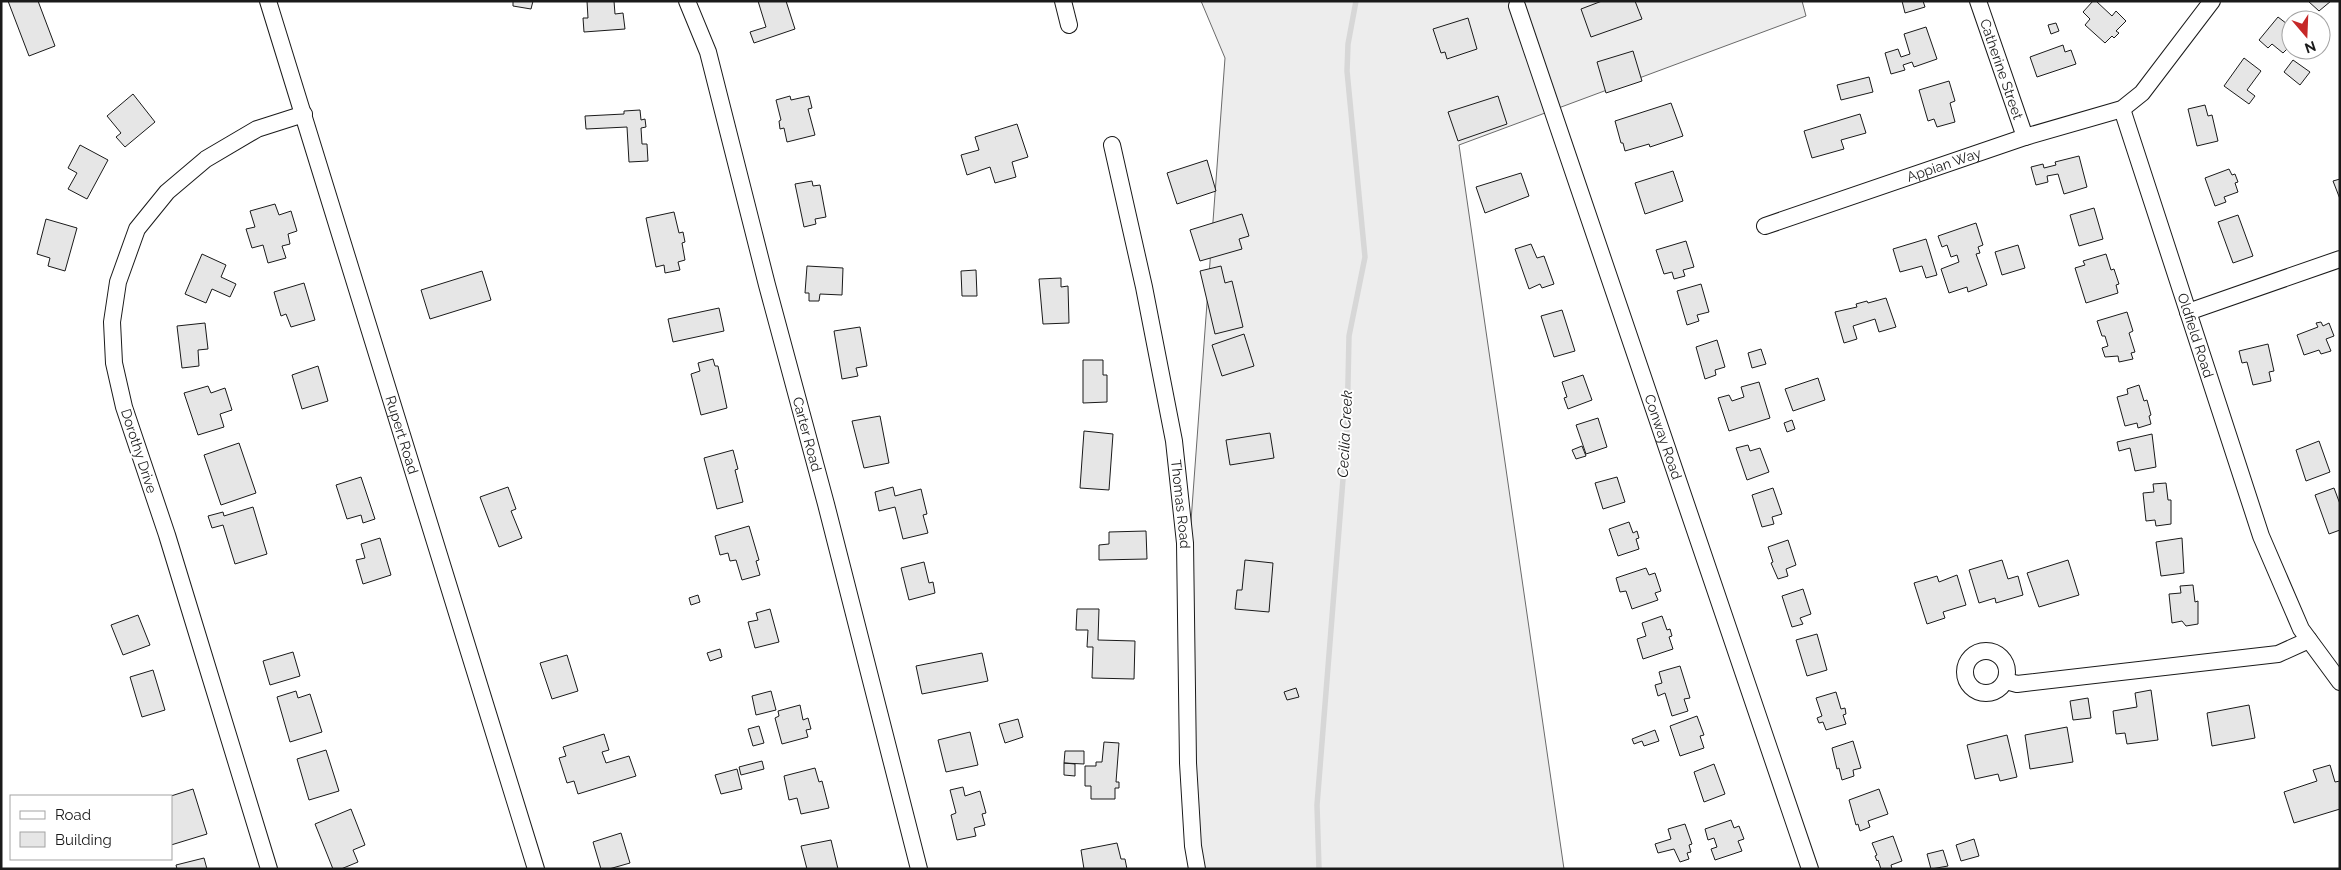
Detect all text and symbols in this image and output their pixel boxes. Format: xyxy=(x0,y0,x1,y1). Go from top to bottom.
north arrow xyxy=(2281,10,2331,60)
street label: Catherine Street xyxy=(1977,17,2026,122)
text: N xyxy=(2303,38,2318,57)
street label: Appian Way xyxy=(1904,145,1984,185)
street label: Oldfield Road xyxy=(2174,291,2217,380)
water label: Cecilia Creek xyxy=(1334,390,1356,478)
street label: Conway Road xyxy=(1641,392,1685,482)
street label: Rupert Road xyxy=(382,394,422,476)
street label: Carter Road xyxy=(789,395,825,473)
street label: Dorothy Drive xyxy=(118,407,160,495)
street label: Thomas Road xyxy=(1168,459,1193,549)
legend xyxy=(10,795,172,860)
text: Road xyxy=(55,806,91,824)
text: Building xyxy=(55,831,112,849)

